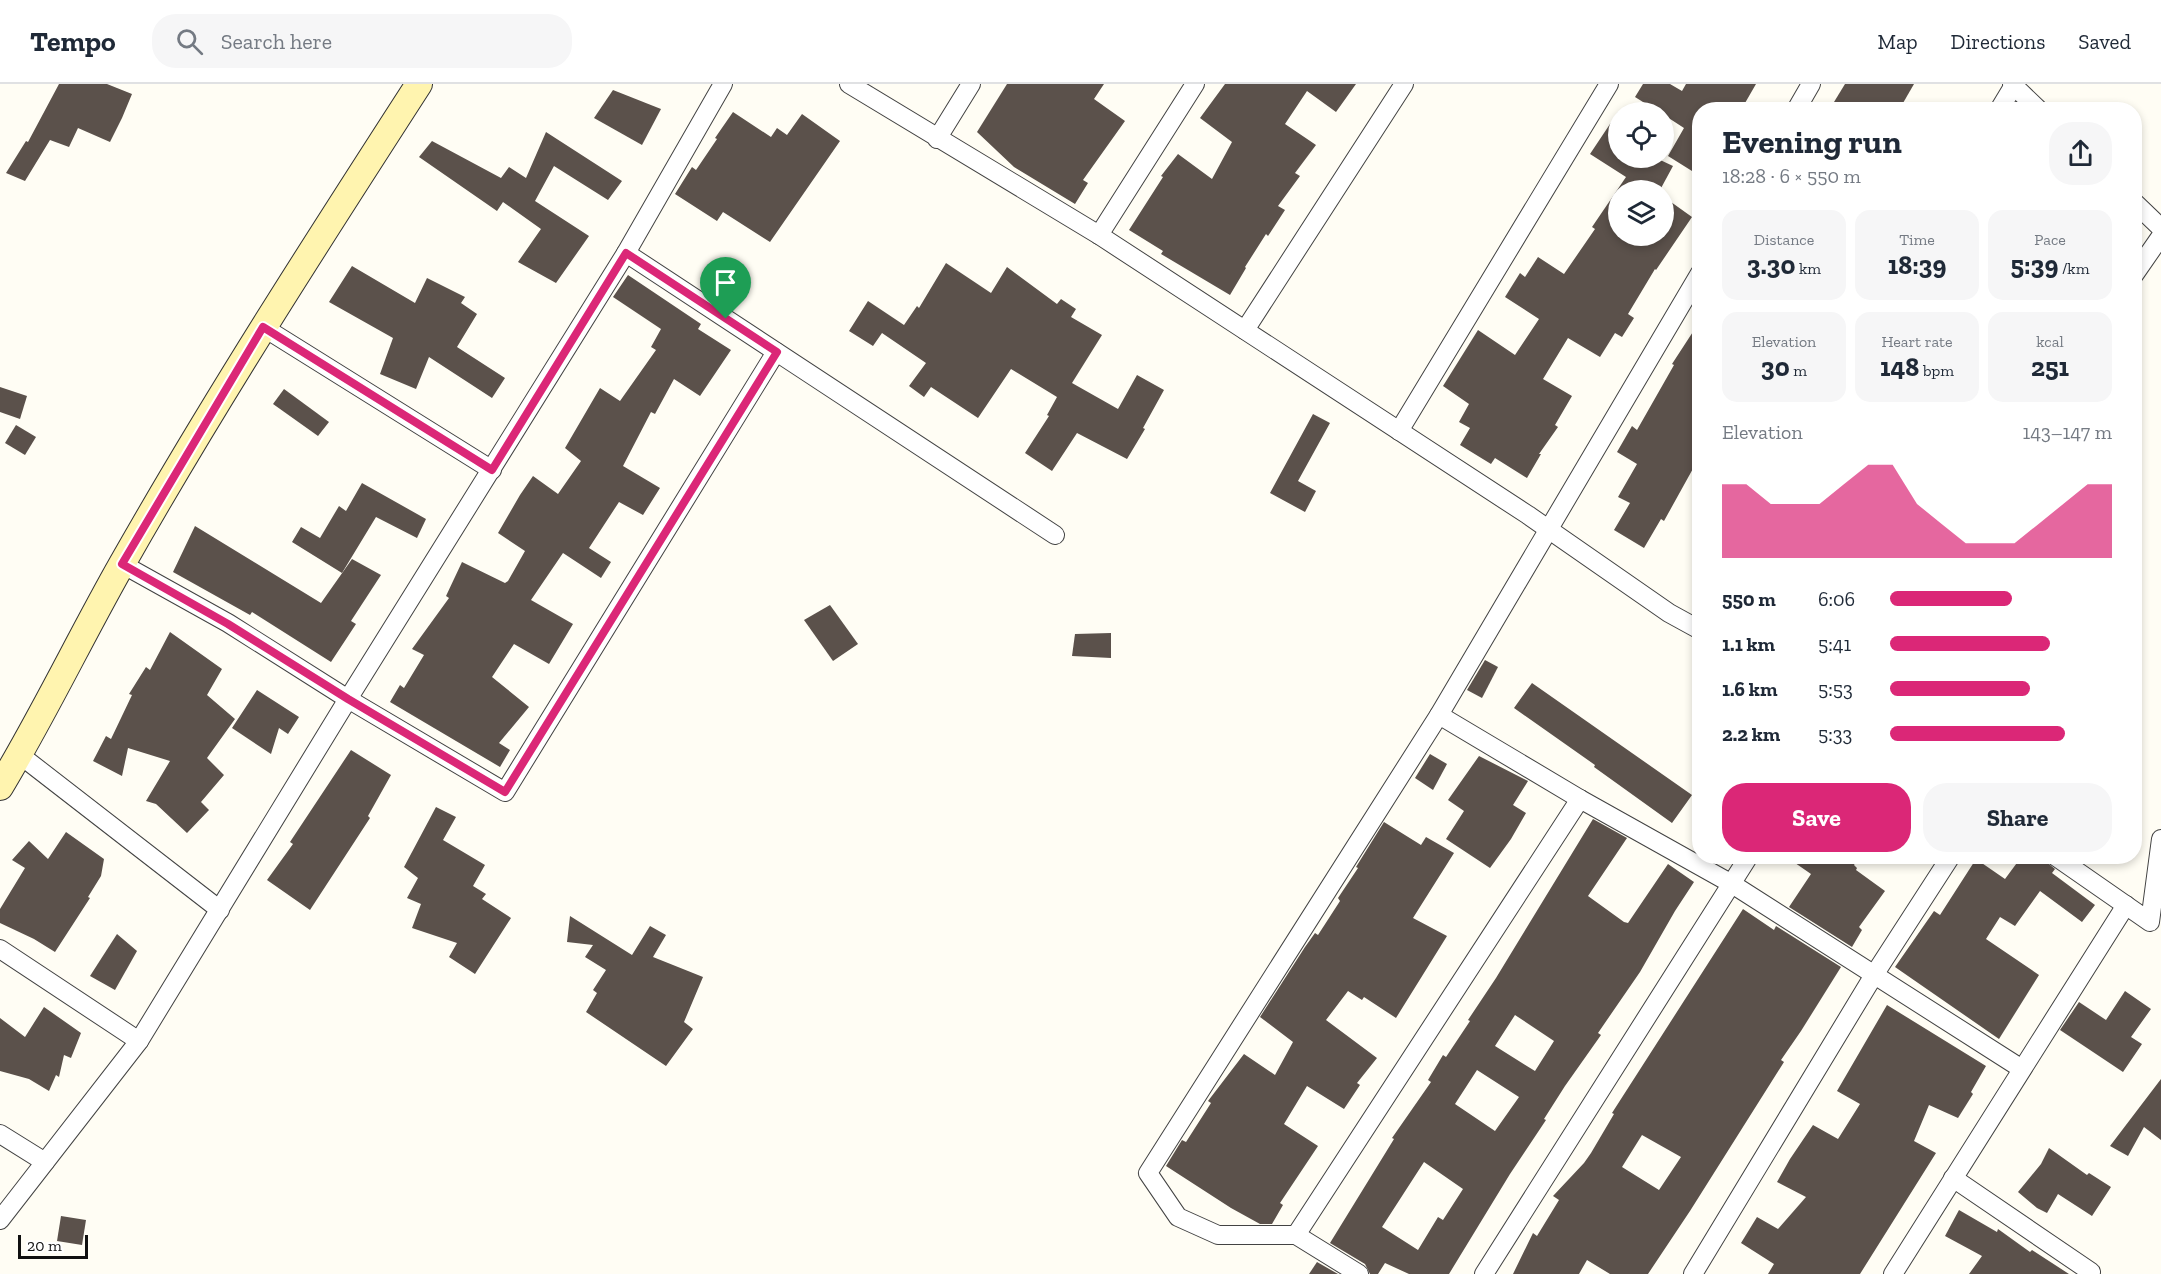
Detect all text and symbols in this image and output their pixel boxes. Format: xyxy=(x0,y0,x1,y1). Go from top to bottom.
search box xyxy=(152,14,572,68)
text: Tempo xyxy=(30,25,116,58)
icon: search xyxy=(173,25,206,58)
text: Search here xyxy=(221,28,332,55)
text: Map xyxy=(1878,29,1918,54)
text: Directions xyxy=(1951,29,2045,54)
text: Saved xyxy=(2078,29,2131,54)
map controls xyxy=(1608,102,1674,246)
button: locate xyxy=(1608,102,1674,168)
text: Evening run xyxy=(1722,122,1902,161)
button: share xyxy=(2049,122,2112,185)
text: 18:28 · 6 × 550 m xyxy=(1722,164,1861,188)
button: layers xyxy=(1608,180,1674,246)
text: Distance xyxy=(1754,230,1814,249)
text: Time xyxy=(1899,230,1935,249)
text: Pace xyxy=(2034,230,2066,249)
text: 3.30 xyxy=(1747,249,1795,281)
text: 18:39 xyxy=(1888,249,1946,281)
text: 5:39 xyxy=(2011,249,2058,281)
pin xyxy=(700,257,751,319)
text: km xyxy=(1795,259,1821,278)
text: /km xyxy=(2058,259,2089,278)
icon: arrive xyxy=(709,266,742,299)
text: Elevation xyxy=(1752,332,1816,351)
text: Heart rate xyxy=(1881,332,1953,351)
text: kcal xyxy=(2036,332,2064,351)
text: 30 xyxy=(1761,351,1790,383)
text: 148 xyxy=(1880,351,1919,383)
text: 251 xyxy=(2031,351,2069,383)
text: m xyxy=(1790,361,1807,380)
text: bpm xyxy=(1919,361,1954,380)
text: Elevation xyxy=(1722,420,1803,444)
text: 143–147 m xyxy=(2023,420,2112,444)
text: 550 m xyxy=(1722,587,1776,611)
text: 6:06 xyxy=(1818,587,1855,611)
text: 1.1 km xyxy=(1722,632,1775,656)
text: 5:41 xyxy=(1818,632,1851,656)
text: 1.6 km xyxy=(1722,677,1777,701)
text: 5:53 xyxy=(1818,677,1853,701)
text: 2.2 km xyxy=(1722,722,1780,746)
text: 5:33 xyxy=(1818,722,1852,746)
button: Save xyxy=(1722,783,1911,852)
button: Share xyxy=(1923,783,2112,852)
scale bar xyxy=(18,1232,88,1260)
text: 20 m xyxy=(27,1236,62,1255)

